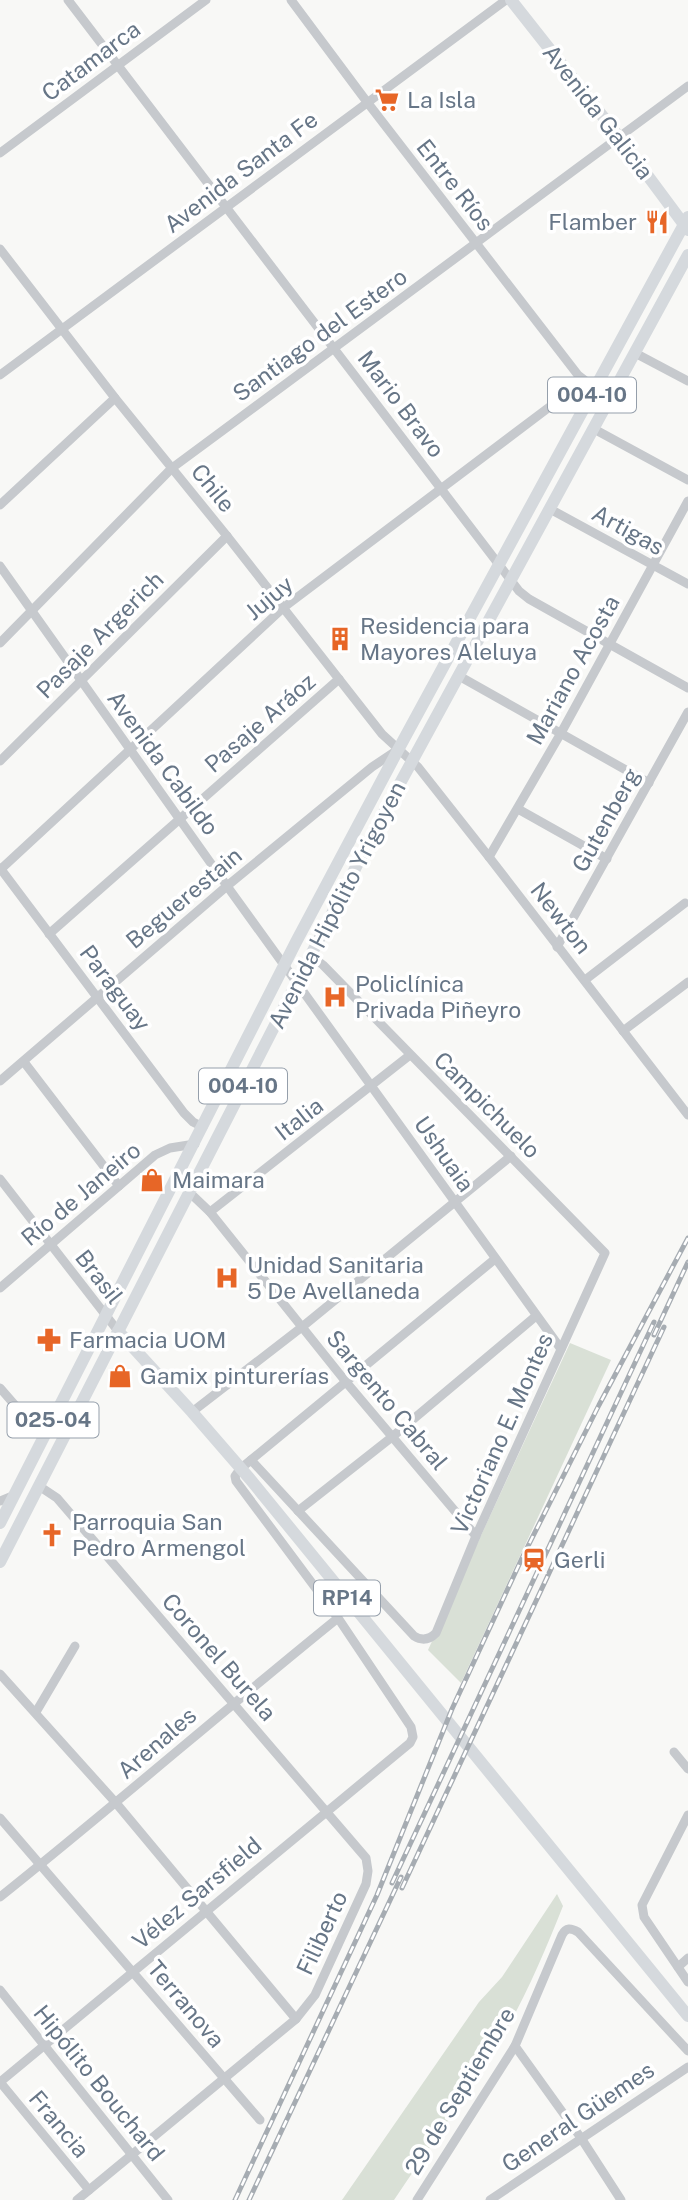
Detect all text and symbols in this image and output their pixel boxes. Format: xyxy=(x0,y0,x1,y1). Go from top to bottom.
street label: Catamarca xyxy=(36,15,145,106)
street label: Avenida Galicia xyxy=(538,39,659,184)
supermarket icon: La Isla xyxy=(373,86,401,114)
place label: La Isla xyxy=(407,86,476,113)
street label: Avenida Santa Fe xyxy=(159,105,323,238)
street label: Entre Ríos xyxy=(411,134,499,236)
place label: Flamber xyxy=(548,208,637,235)
restaurant icon: Flamber xyxy=(643,208,671,236)
street label: Santiago del Estero xyxy=(227,262,412,407)
street label: Mario Bravo xyxy=(352,345,450,462)
road number: 004-10 xyxy=(548,378,636,412)
street label: Chile xyxy=(186,458,241,517)
street label: Artigas xyxy=(588,499,669,560)
street label: Pasaje Argerich xyxy=(31,566,169,704)
street label: Jujuy xyxy=(239,570,298,625)
street label: Mariano Acosta xyxy=(520,590,625,749)
place label: Residencia para Mayores Aleluya xyxy=(360,612,537,665)
building icon: Residencia para Mayores Aleluya xyxy=(326,625,354,653)
street label: Pasaje Aráoz xyxy=(199,667,320,778)
street label: Avenida Cabildo xyxy=(102,685,225,840)
street label: Gutenberg xyxy=(566,763,645,877)
street label: Avenida Hipólito Yrigoyen xyxy=(262,777,411,1033)
street label: Beguerestain xyxy=(120,841,247,954)
street label: Newton xyxy=(525,877,598,959)
street label: Paraguay xyxy=(74,939,156,1036)
place label: Policlínica Privada Piñeyro xyxy=(355,970,521,1023)
hospital icon: Policlínica Privada Piñeyro xyxy=(321,983,349,1011)
street label: Campichuelo xyxy=(429,1046,546,1163)
road number: 004-10 xyxy=(199,1068,287,1104)
street label: Italia xyxy=(269,1092,328,1146)
street label: Ushuaia xyxy=(409,1111,480,1196)
street label: Río de Janeiro xyxy=(16,1136,146,1251)
shop icon: Maimara xyxy=(138,1166,166,1194)
place label: Maimara xyxy=(172,1166,265,1193)
street label: Brasil xyxy=(70,1244,129,1309)
place label: Unidad Sanitaria 5 De Avellaneda xyxy=(247,1251,424,1304)
hospital icon: Unidad Sanitaria 5 De Avellaneda xyxy=(213,1264,241,1292)
street label: Sargento Cabral xyxy=(321,1324,454,1475)
pharmacy icon: Farmacia UOM xyxy=(35,1326,63,1354)
place label: Farmacia UOM xyxy=(69,1326,226,1353)
street label: Victoriano E. Montes xyxy=(445,1329,558,1539)
shop icon: Gamix pinturerías xyxy=(106,1362,134,1390)
place label: Gamix pinturerías xyxy=(140,1362,329,1389)
road number: 025-04 xyxy=(7,1402,98,1438)
place label: Parroquia San Pedro Armengol xyxy=(72,1508,246,1561)
church icon: Parroquia San Pedro Armengol xyxy=(38,1521,66,1549)
station icon: Gerli xyxy=(520,1546,548,1574)
place label: Gerli xyxy=(554,1546,605,1573)
road number: RP14 xyxy=(314,1580,380,1616)
street label: Coronel Burela xyxy=(157,1588,282,1726)
street label: Arenales xyxy=(112,1701,201,1784)
street label: Vélez Sarsfield xyxy=(127,1831,266,1954)
street label: Filiberto xyxy=(290,1887,353,1979)
street label: Terranova xyxy=(142,1955,231,2053)
street label: Hipólito Bouchard xyxy=(28,1999,170,2166)
street label: 29 de Septiembre xyxy=(399,2002,520,2179)
street label: General Güemes xyxy=(496,2056,659,2177)
street label: Francia xyxy=(24,2085,95,2163)

